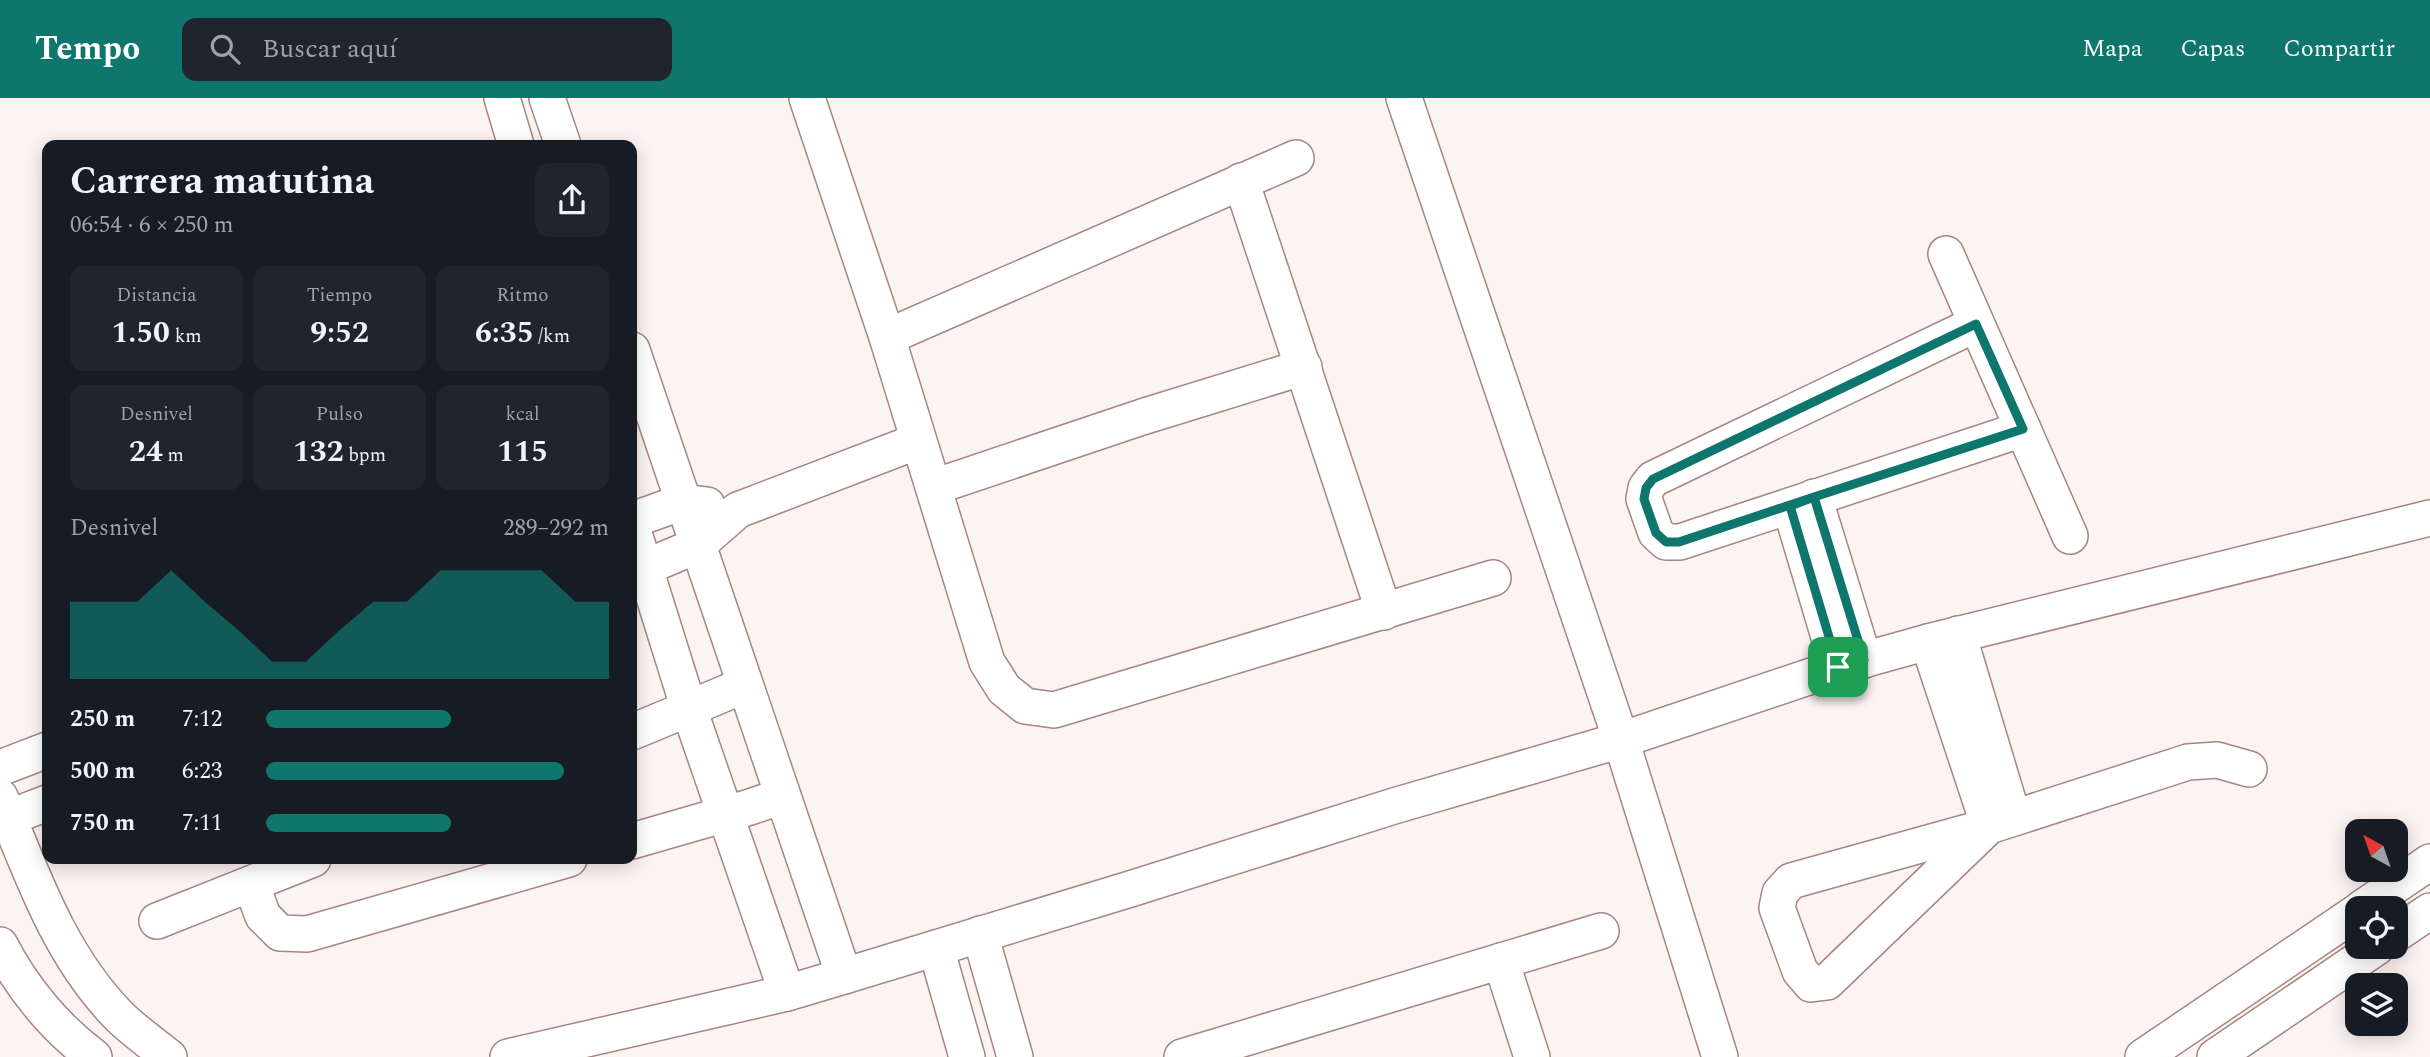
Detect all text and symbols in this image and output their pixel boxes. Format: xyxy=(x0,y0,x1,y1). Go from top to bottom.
search box xyxy=(182,18,672,81)
text: Tempo xyxy=(35,24,140,74)
text: Buscar aquí xyxy=(262,29,397,69)
icon: search xyxy=(206,30,244,68)
text: Mapa xyxy=(2082,31,2142,67)
text: Capas xyxy=(2180,31,2245,67)
text: Compartir xyxy=(2283,31,2395,67)
text: Carrera matutina xyxy=(70,153,374,211)
button: share xyxy=(535,163,609,237)
text: 06:54 · 6 × 250 m xyxy=(70,208,234,243)
text: Distancia xyxy=(116,281,197,310)
text: Tiempo xyxy=(307,281,372,310)
text: Ritmo xyxy=(496,281,549,310)
text: 1.50 xyxy=(111,310,170,356)
text: 9:52 xyxy=(310,310,369,356)
text: 6:35 xyxy=(475,310,534,356)
text: km xyxy=(170,322,202,351)
text: /km xyxy=(534,322,570,351)
text: Desnivel xyxy=(120,400,193,429)
text: Pulso xyxy=(316,400,363,429)
text: kcal xyxy=(505,400,540,429)
text: 24 xyxy=(129,429,163,475)
text: 132 xyxy=(293,429,343,475)
text: 115 xyxy=(497,429,548,475)
text: m xyxy=(163,441,184,470)
text: bpm xyxy=(343,441,386,470)
text: Desnivel xyxy=(70,511,158,546)
text: 289–292 m xyxy=(503,511,609,546)
pin xyxy=(1808,637,1868,697)
icon: arrive xyxy=(1819,648,1857,686)
text: 250 m xyxy=(70,702,135,737)
text: 7:12 xyxy=(182,702,222,737)
text: 500 m xyxy=(70,754,135,789)
text: 6:23 xyxy=(182,754,222,789)
text: 750 m xyxy=(70,806,135,841)
text: 7:11 xyxy=(182,806,222,841)
north arrow xyxy=(2345,819,2408,882)
map controls xyxy=(2345,819,2408,1036)
button: locate xyxy=(2345,896,2408,959)
button: layers xyxy=(2345,973,2408,1036)

